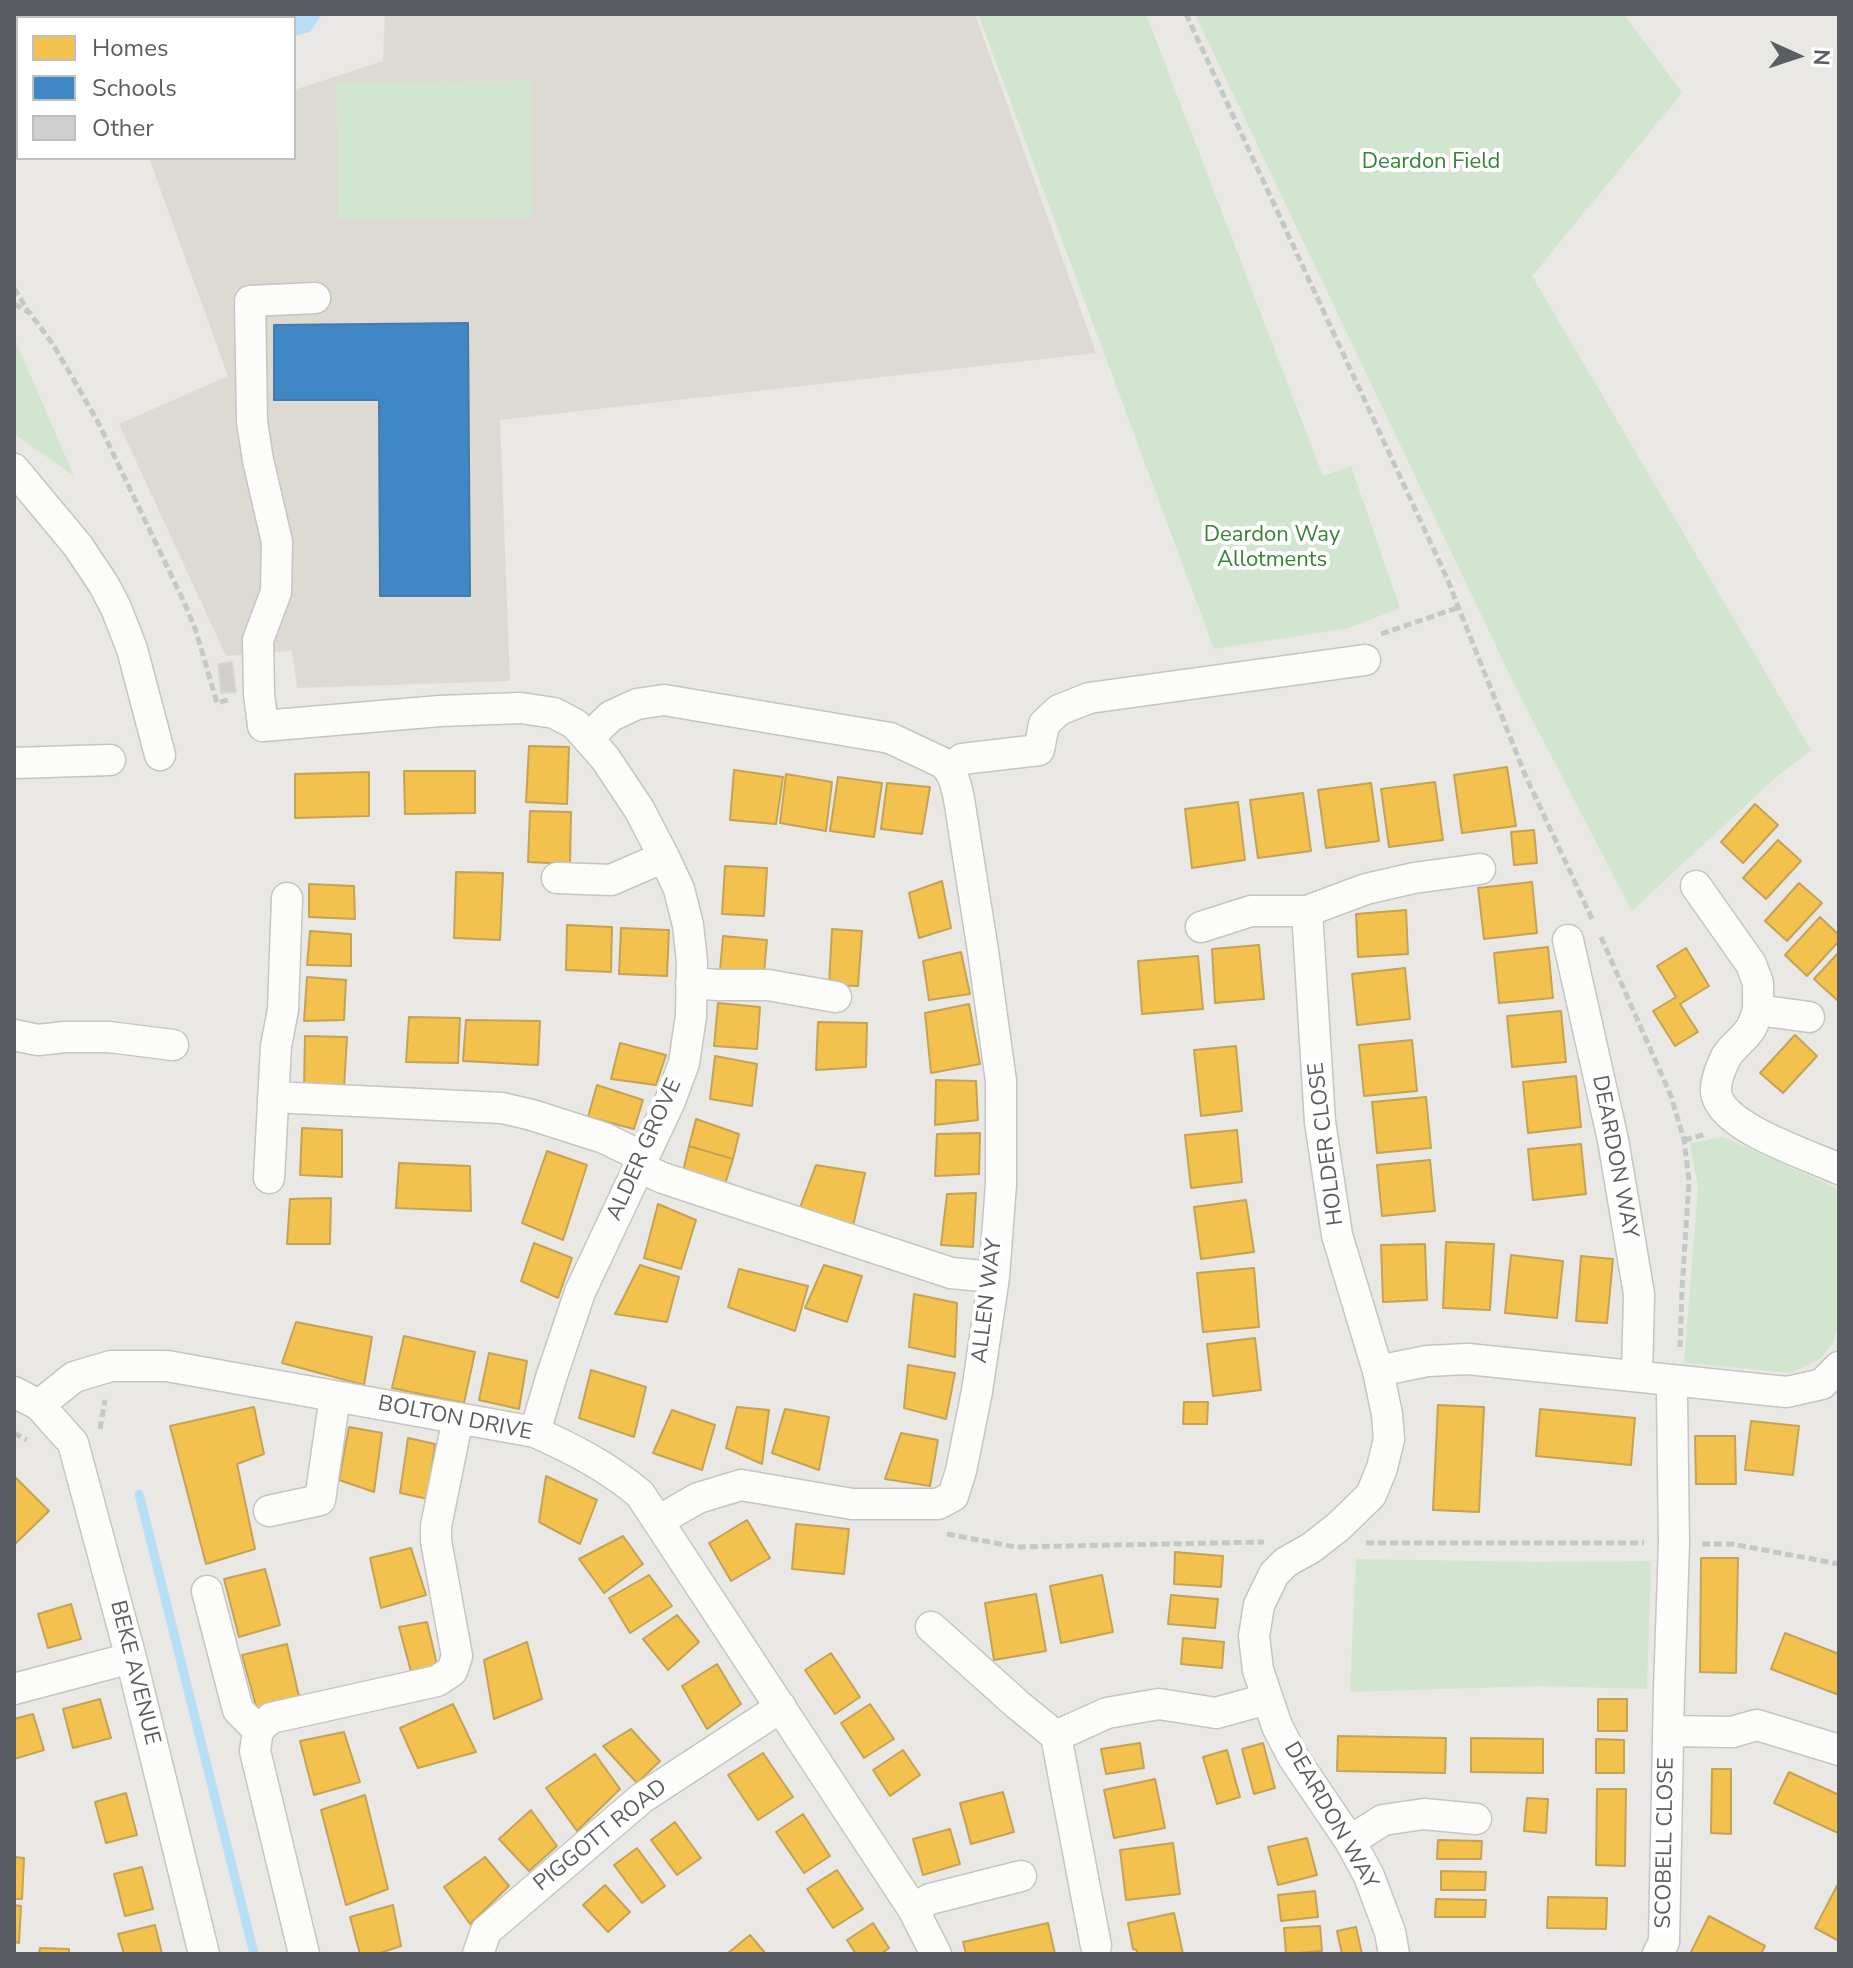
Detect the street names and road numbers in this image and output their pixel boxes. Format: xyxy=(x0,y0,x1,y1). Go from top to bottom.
street label: HOLDER CLOSE xyxy=(1304,1061,1350,1227)
street label: DEARDON WAY xyxy=(1585,1073,1643,1241)
street label: ALDER GROVE xyxy=(602,1075,688,1225)
street label: ALLEN WAY xyxy=(967,1237,1009,1365)
street label: BOLTON DRIVE xyxy=(376,1391,534,1447)
street label: BEKE AVENUE xyxy=(103,1598,165,1748)
street label: DEARDON WAY xyxy=(1277,1738,1383,1894)
street label: SCOBELL CLOSE xyxy=(1651,1757,1681,1929)
street label: PIGGOTT ROAD xyxy=(529,1774,673,1898)

